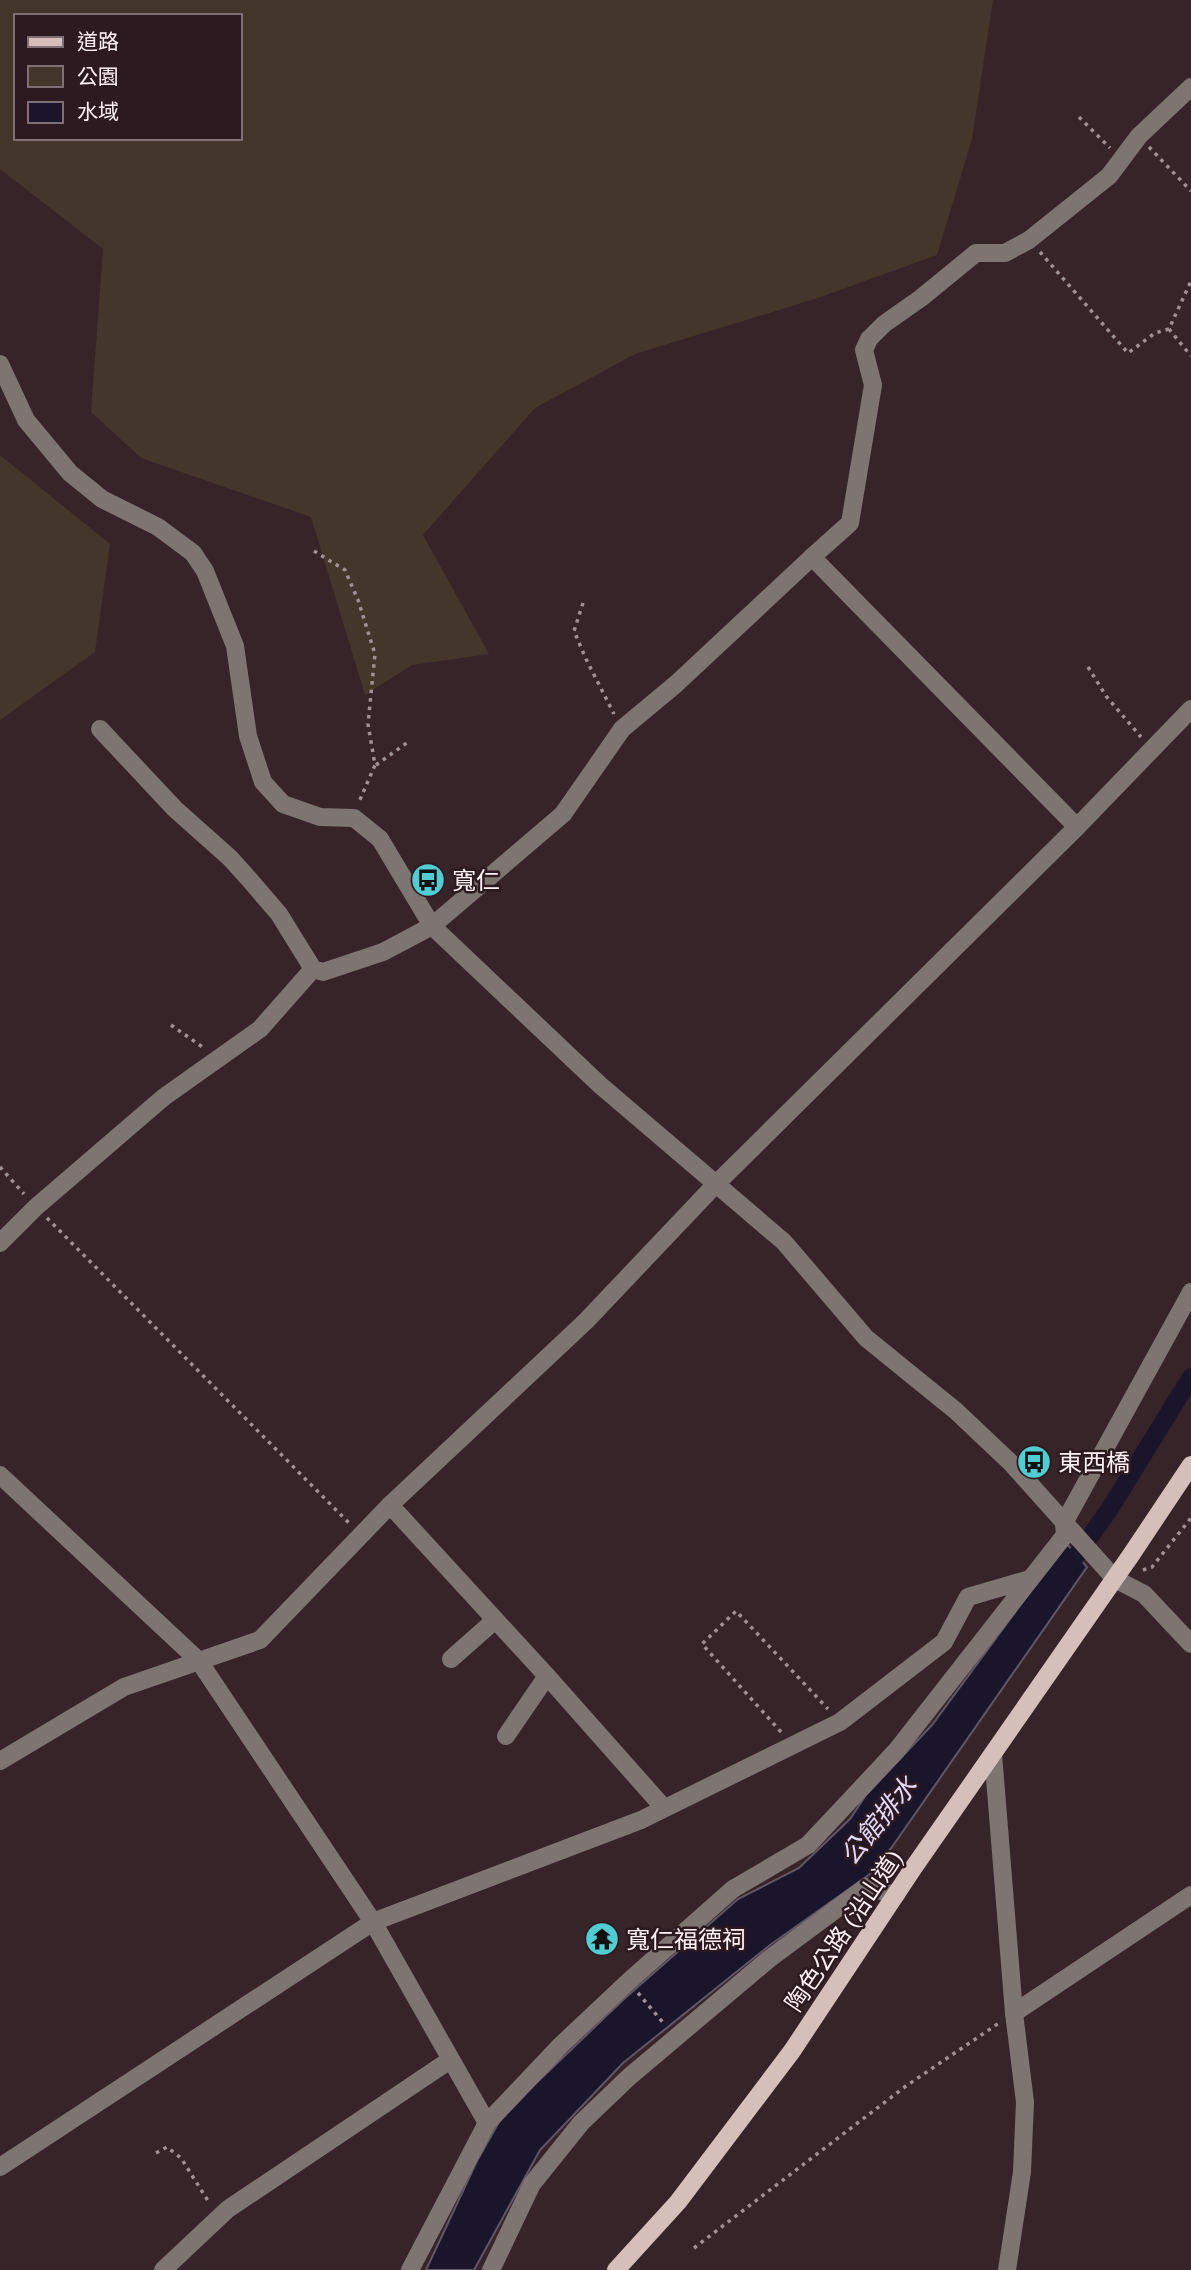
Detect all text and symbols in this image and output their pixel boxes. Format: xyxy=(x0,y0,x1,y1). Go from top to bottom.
legend xyxy=(14,14,242,140)
text: 道路 xyxy=(77,30,119,54)
text: 公園 xyxy=(77,65,119,89)
text: 水域 xyxy=(77,100,119,124)
bus stop icon: 寬仁 xyxy=(409,861,447,899)
place label: 寬仁 xyxy=(452,867,500,894)
bus stop icon: 東西橋 xyxy=(1015,1443,1053,1481)
place label: 東西橋 xyxy=(1058,1449,1130,1476)
water label: 公館排水 xyxy=(835,1771,924,1871)
street label: 陶色公路 (沿山道) xyxy=(780,1844,909,2017)
temple icon: 寬仁福德祠 xyxy=(583,1920,621,1958)
place label: 寬仁福德祠 xyxy=(626,1926,746,1953)

